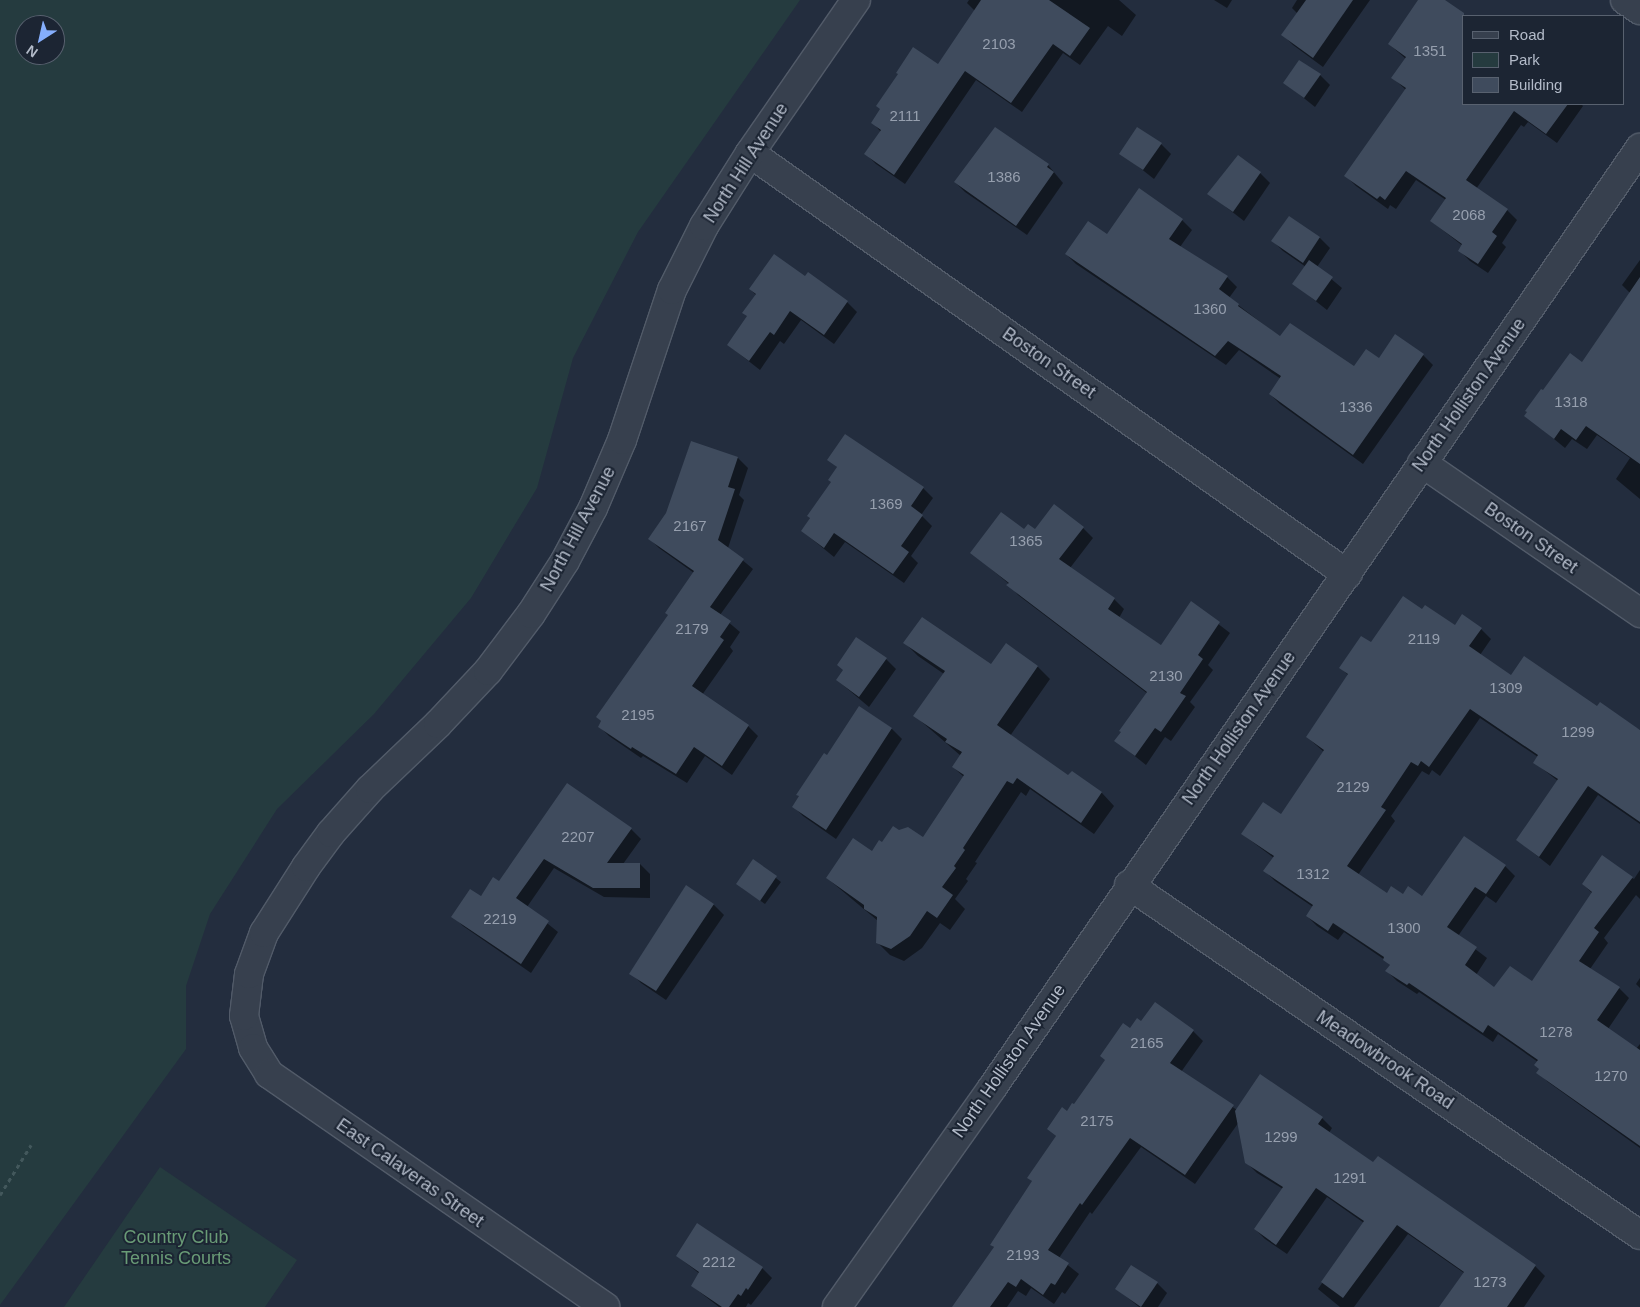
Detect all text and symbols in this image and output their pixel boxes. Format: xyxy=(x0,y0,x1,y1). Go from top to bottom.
north arrow xyxy=(15,15,65,65)
legend xyxy=(1462,15,1625,105)
text: Road xyxy=(1509,26,1545,43)
house number: 2103 xyxy=(982,35,1016,53)
text: N xyxy=(23,42,41,61)
house number: 1351 xyxy=(1413,42,1447,60)
text: Park xyxy=(1509,51,1540,68)
text: Building xyxy=(1509,76,1562,93)
street label: North Hill Avenue xyxy=(699,99,793,227)
house number: 2111 xyxy=(889,107,921,125)
house number: 1386 xyxy=(987,168,1021,186)
house number: 2068 xyxy=(1452,206,1486,224)
house number: 1360 xyxy=(1193,300,1227,318)
street label: North Holliston Avenue xyxy=(1407,314,1531,476)
street label: Boston Street xyxy=(998,323,1100,403)
house number: 1318 xyxy=(1554,393,1588,411)
house number: 1336 xyxy=(1339,398,1373,416)
street label: North Hill Avenue xyxy=(536,462,620,596)
house number: 1369 xyxy=(869,495,903,513)
street label: Boston Street xyxy=(1480,498,1582,578)
house number: 2167 xyxy=(673,517,707,535)
house number: 1365 xyxy=(1009,532,1043,550)
house number: 2179 xyxy=(675,620,709,638)
house number: 2119 xyxy=(1408,630,1440,648)
street label: North Holliston Avenue xyxy=(1177,647,1301,809)
house number: 2130 xyxy=(1149,667,1183,685)
house number: 1309 xyxy=(1489,679,1523,697)
house number: 2195 xyxy=(621,706,655,724)
house number: 1299 xyxy=(1561,723,1595,741)
house number: 2129 xyxy=(1336,778,1370,796)
house number: 2207 xyxy=(561,828,595,846)
house number: 1312 xyxy=(1296,865,1330,883)
house number: 2219 xyxy=(483,910,517,928)
house number: 1300 xyxy=(1387,919,1421,937)
street label: North Holliston Avenue xyxy=(947,980,1071,1142)
street label: Meadowbrook Road xyxy=(1312,1006,1458,1114)
house number: 1278 xyxy=(1539,1023,1573,1041)
house number: 2165 xyxy=(1130,1034,1164,1052)
house number: 1270 xyxy=(1594,1067,1628,1085)
house number: 2175 xyxy=(1080,1112,1114,1130)
street label: East Calaveras Street xyxy=(332,1114,488,1232)
house number: 1299 xyxy=(1264,1128,1298,1146)
house number: 1291 xyxy=(1333,1169,1367,1187)
park label: Country Club Tennis Courts xyxy=(121,1227,231,1270)
house number: 2193 xyxy=(1006,1246,1040,1264)
house number: 2212 xyxy=(702,1253,736,1271)
house number: 1273 xyxy=(1473,1273,1507,1291)

